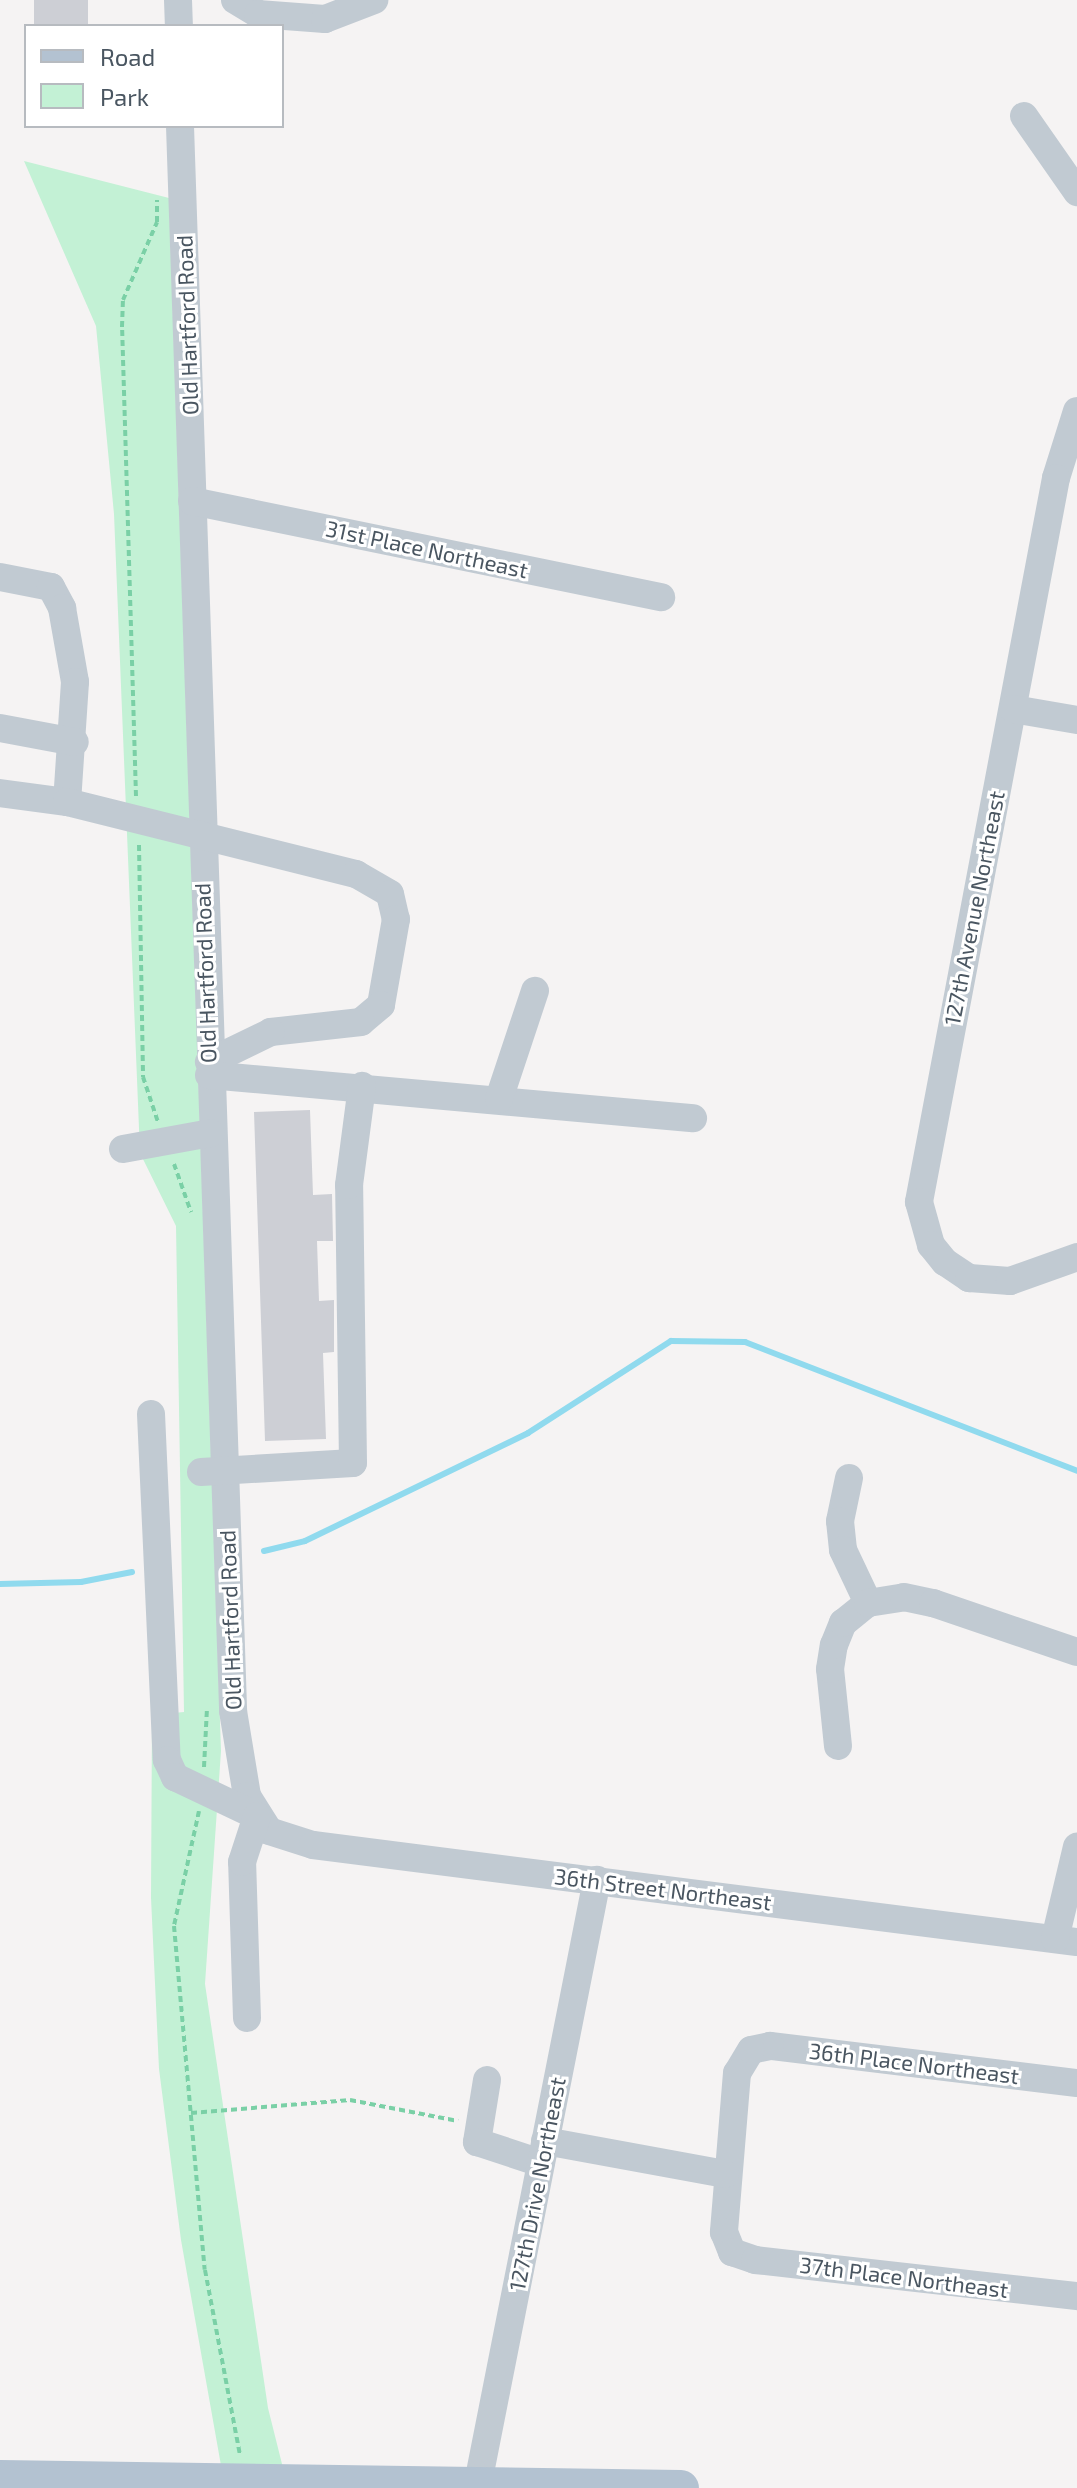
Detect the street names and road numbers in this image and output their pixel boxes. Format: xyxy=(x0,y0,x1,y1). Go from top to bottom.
street label: Old Hartford Road xyxy=(171,235,203,415)
street label: 31st Place Northeast xyxy=(324,515,530,583)
street label: 127th Avenue Northeast xyxy=(938,788,1010,1028)
street label: Old Hartford Road xyxy=(189,883,221,1063)
street label: Old Hartford Road xyxy=(214,1530,246,1710)
street label: 36th Street Northeast xyxy=(553,1863,773,1915)
street label: 36th Place Northeast xyxy=(808,2037,1020,2089)
street label: 127th Drive Northeast xyxy=(503,2075,571,2293)
street label: 37th Place Northeast xyxy=(798,2251,1010,2303)

